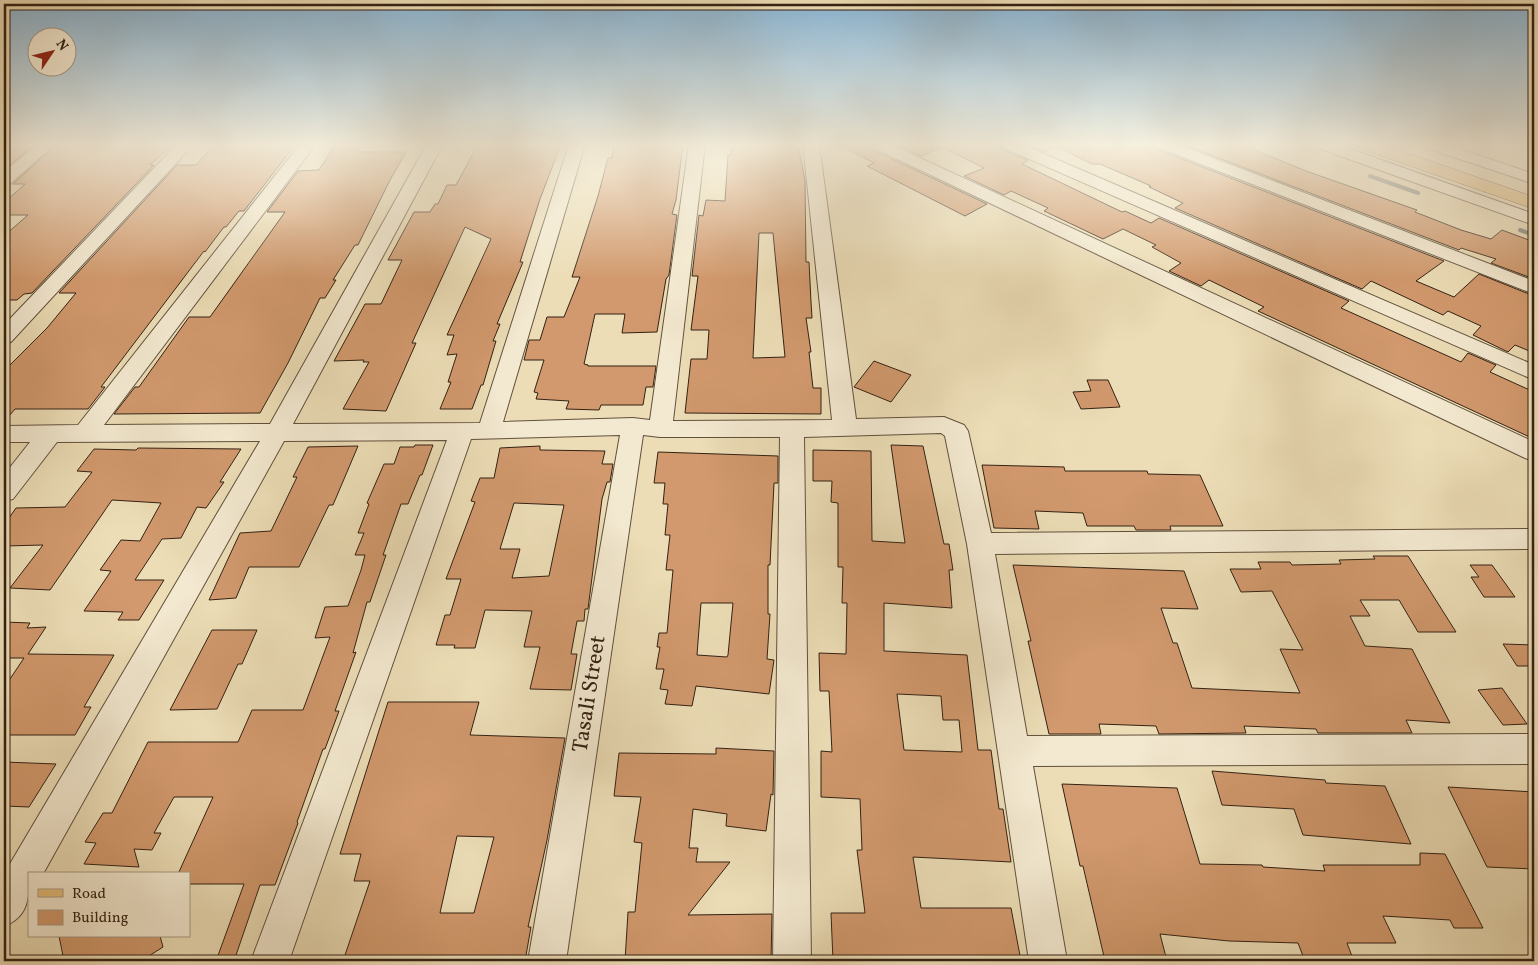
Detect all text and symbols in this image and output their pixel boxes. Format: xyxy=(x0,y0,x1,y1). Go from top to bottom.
north arrow xyxy=(28,28,78,78)
text: N xyxy=(51,36,72,55)
street label: Tasali Street xyxy=(565,633,615,755)
legend xyxy=(28,872,190,938)
text: Road xyxy=(72,884,106,905)
text: Building xyxy=(72,908,129,929)

